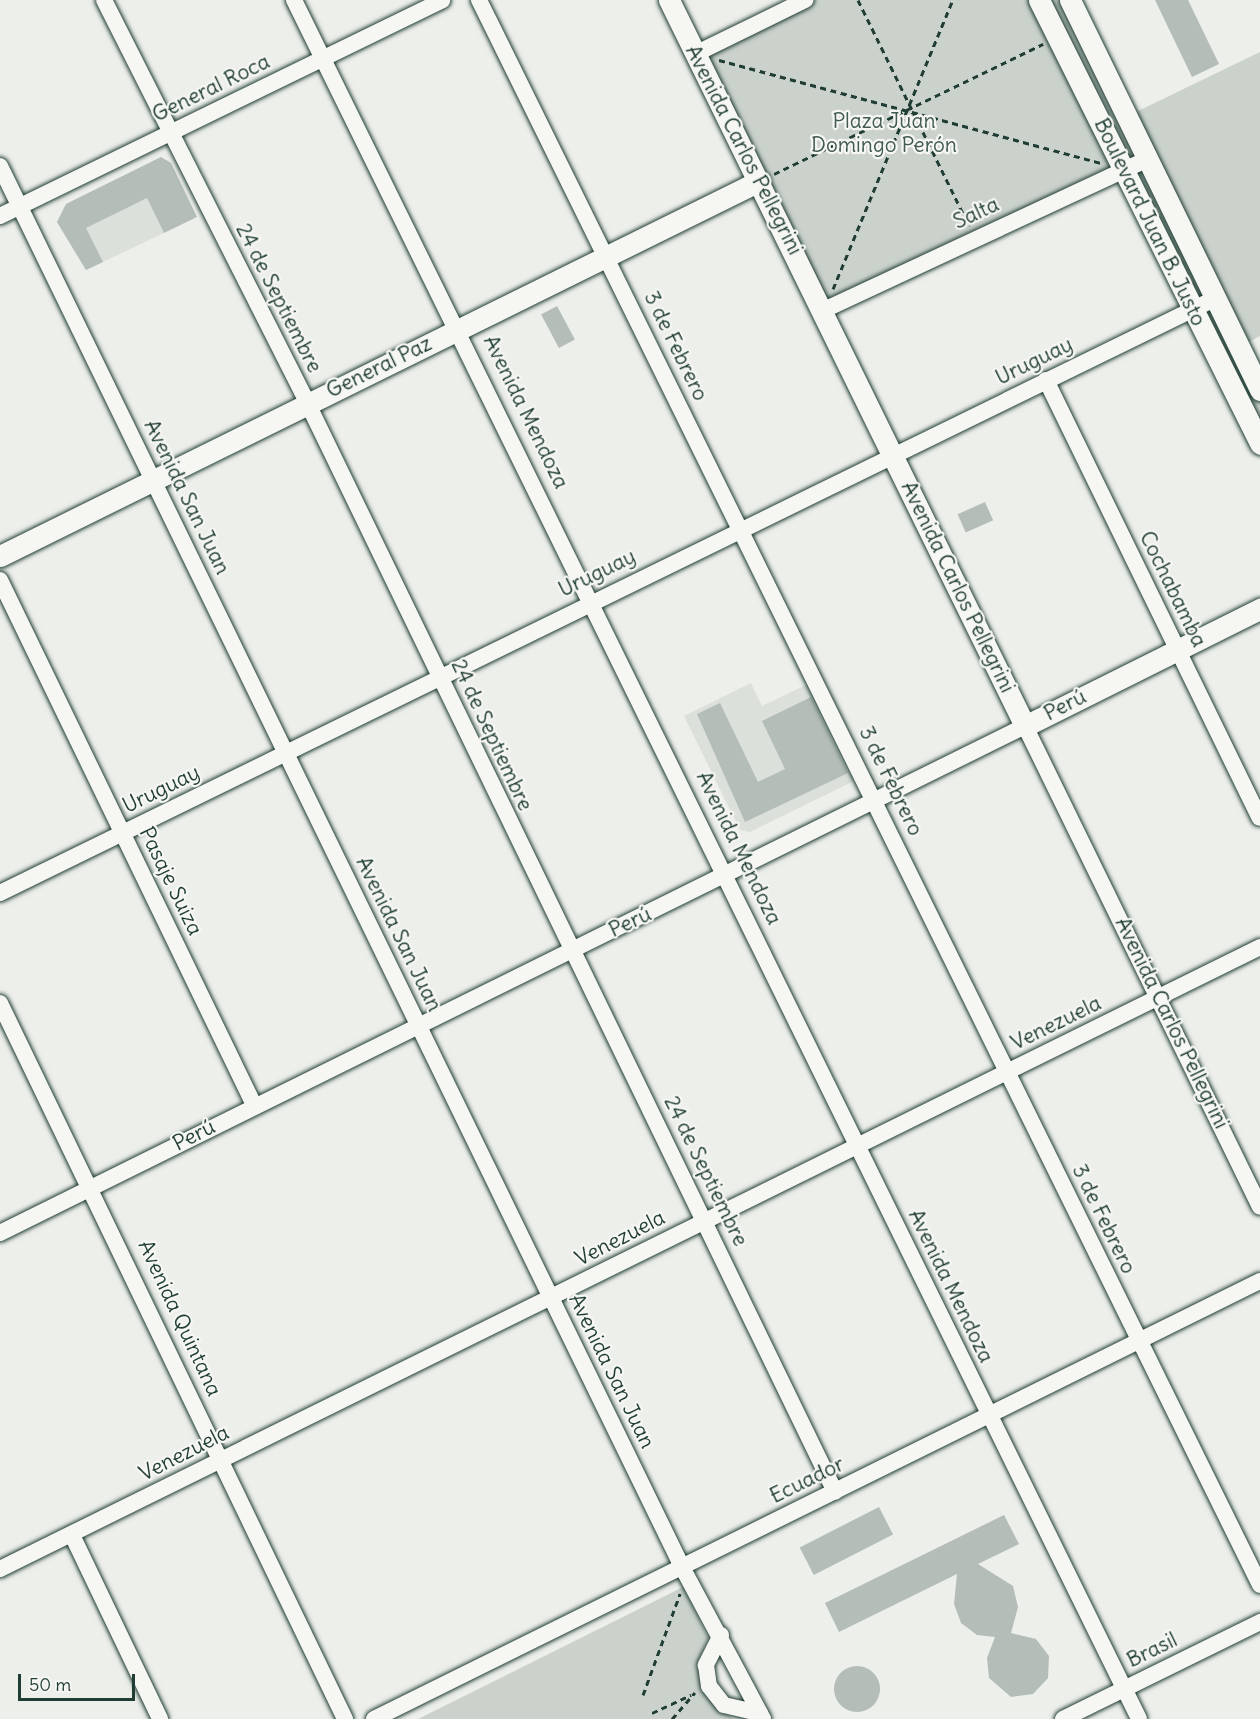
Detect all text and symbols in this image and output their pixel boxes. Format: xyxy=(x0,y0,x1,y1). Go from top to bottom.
street label: Avenida Carlos Pellegrini xyxy=(680,41,808,259)
street label: General Roca xyxy=(148,49,274,127)
park label: Plaza Juan Domingo Perón xyxy=(811,108,957,158)
street label: Boulevard Juan B. Justo xyxy=(1089,114,1211,330)
street label: Salta xyxy=(949,192,1003,234)
street label: 24 de Septiembre xyxy=(231,219,327,377)
street label: 3 de Febrero xyxy=(639,287,713,405)
street label: General Paz xyxy=(322,331,436,403)
street label: Avenida Mendoza xyxy=(478,331,574,493)
street label: Uruguay xyxy=(991,332,1077,390)
street label: Avenida San Juan xyxy=(139,416,235,578)
street label: Avenida Carlos Pellegrini xyxy=(896,477,1020,697)
street label: Cochabamba xyxy=(1134,527,1212,651)
street label: Uruguay xyxy=(554,544,640,602)
street label: 24 de Septiembre xyxy=(446,655,538,815)
street label: Perú xyxy=(1040,684,1090,726)
street label: 3 de Febrero xyxy=(854,722,928,840)
street label: Uruguay xyxy=(118,760,204,818)
street label: Avenida Mendoza xyxy=(691,767,787,929)
street label: Pasaje Suiza xyxy=(134,823,208,939)
street label: Avenida San Juan xyxy=(351,853,447,1015)
street label: Perú xyxy=(605,901,655,943)
street label: Avenida Carlos Pellegrini xyxy=(1110,913,1234,1133)
street label: Venezuela xyxy=(1007,990,1105,1056)
street label: 24 de Septiembre xyxy=(659,1092,753,1250)
street label: Perú xyxy=(169,1114,219,1156)
street label: 3 de Febrero xyxy=(1067,1160,1141,1278)
street label: Venezuela xyxy=(571,1205,669,1271)
street label: Avenida Mendoza xyxy=(903,1205,999,1367)
street label: Avenida Quintana xyxy=(133,1236,227,1400)
street label: Avenida San Juan xyxy=(564,1290,660,1452)
street label: Venezuela xyxy=(135,1420,233,1486)
street label: Ecuador xyxy=(766,1451,848,1509)
street label: Brasil xyxy=(1123,1627,1181,1673)
scale bar xyxy=(21,1662,138,1700)
text: 50 m xyxy=(29,1673,71,1696)

